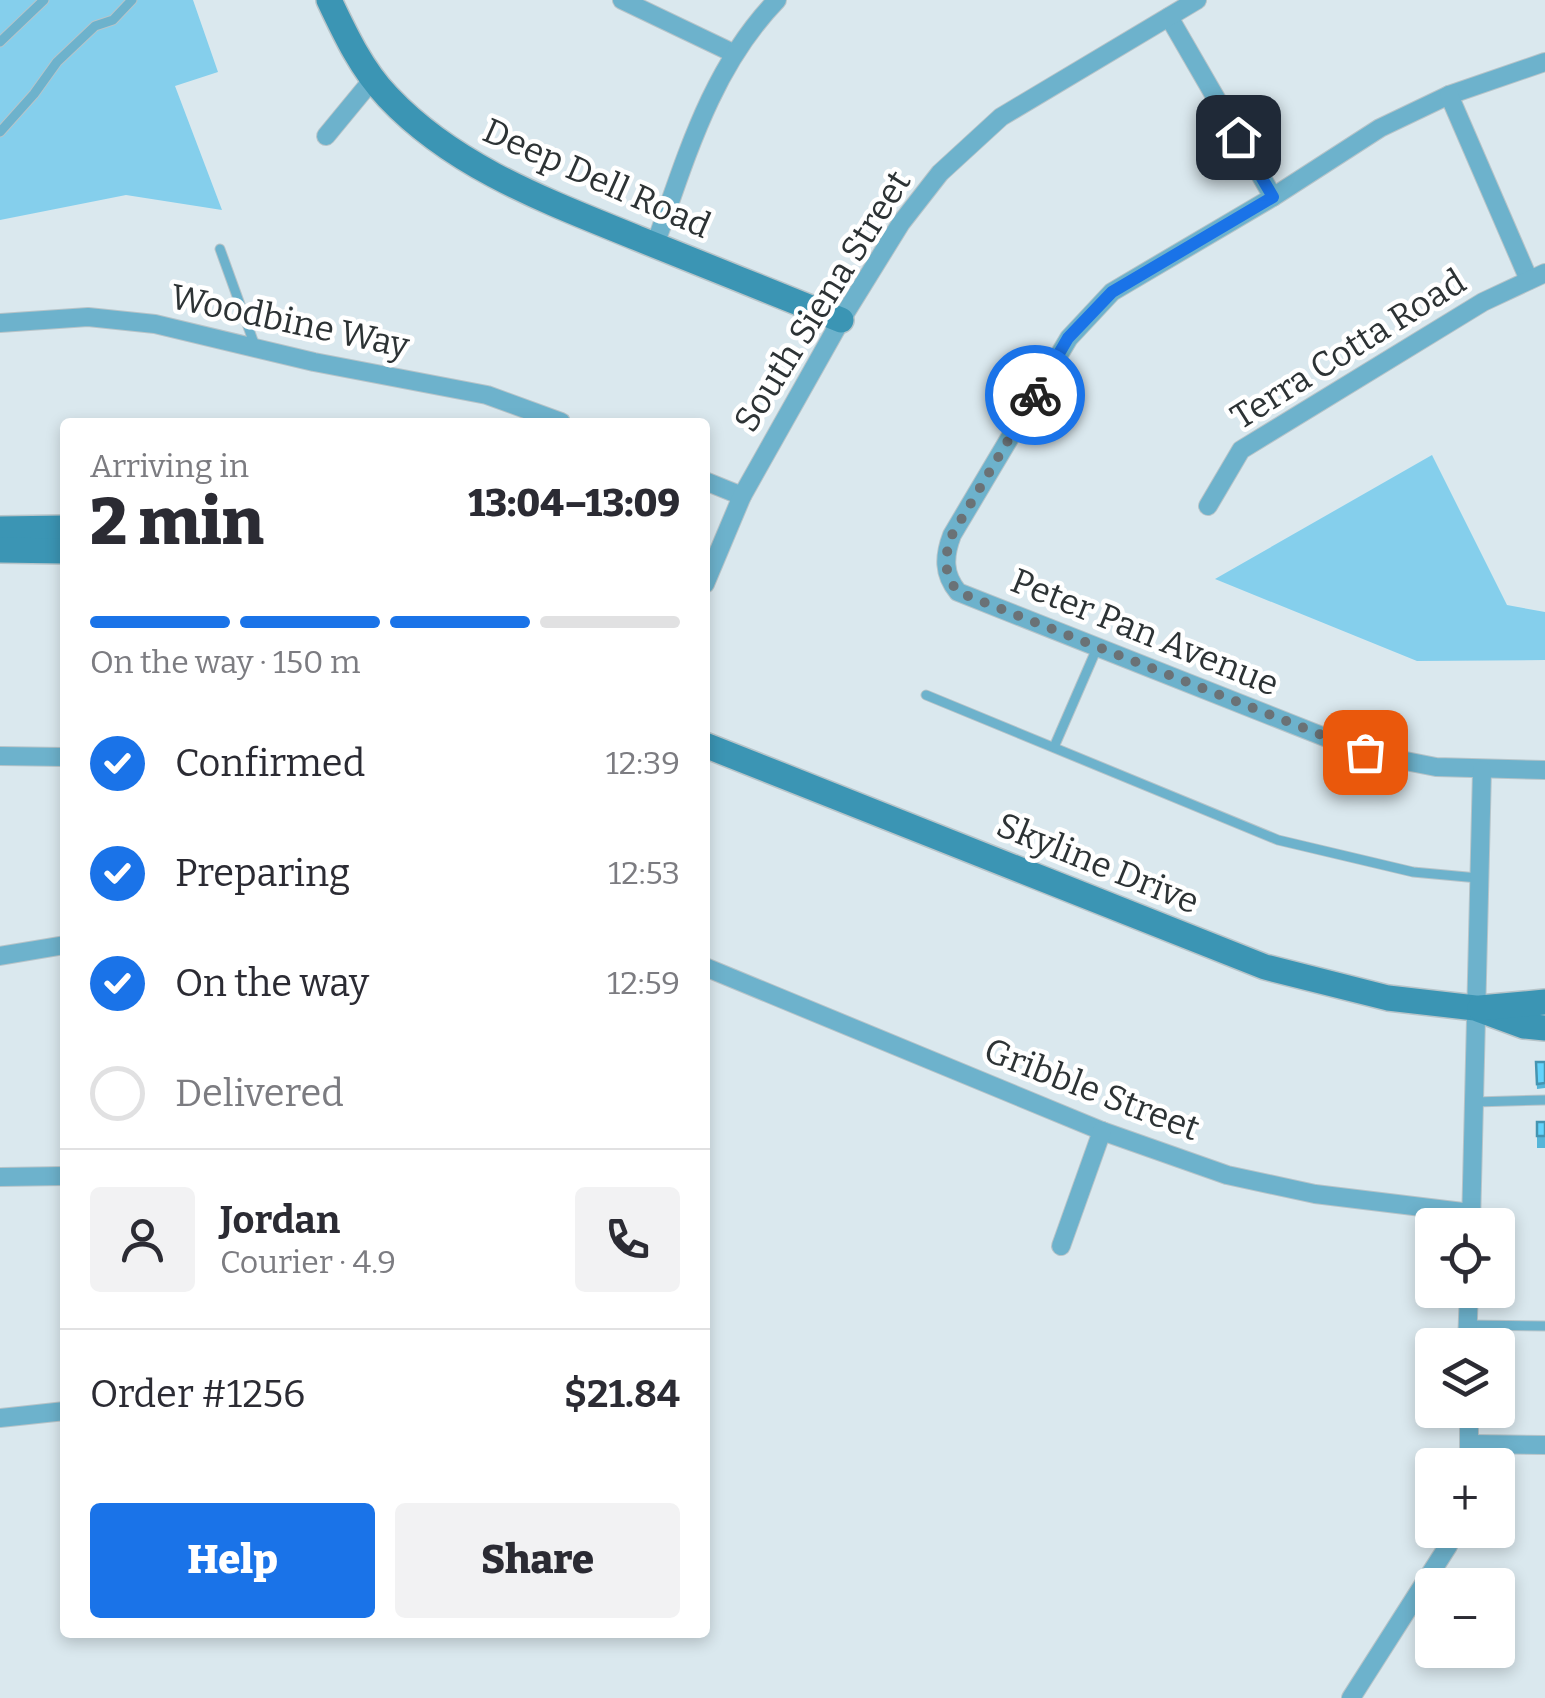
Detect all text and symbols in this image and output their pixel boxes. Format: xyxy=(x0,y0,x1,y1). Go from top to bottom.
pin xyxy=(1196,95,1281,180)
street label: Deep Dell Road xyxy=(477,109,717,247)
icon: home xyxy=(1211,110,1266,165)
street label: South Siena Street xyxy=(725,162,919,439)
street label: Terra Cotta Road xyxy=(1223,260,1473,438)
street label: Woodbine Way xyxy=(167,275,414,367)
courier xyxy=(985,345,1085,445)
icon: bike xyxy=(1008,368,1063,423)
text: Arriving in xyxy=(90,447,249,485)
text: 13:04–13:09 xyxy=(468,480,680,526)
text: 2 min xyxy=(90,483,264,561)
street label: Peter Pan Avenue xyxy=(1005,559,1285,705)
text: On the way · 150 m xyxy=(90,643,361,681)
pin xyxy=(1323,710,1408,795)
icon: bag xyxy=(1338,725,1393,780)
icon: check xyxy=(90,736,145,791)
text: Confirmed xyxy=(175,740,365,786)
text: 12:39 xyxy=(606,744,680,782)
street label: Skyline Drive xyxy=(991,803,1205,923)
icon: check xyxy=(90,846,145,901)
text: Preparing xyxy=(175,850,350,896)
text: 12:53 xyxy=(608,854,680,892)
icon: check xyxy=(90,956,145,1011)
text: On the way xyxy=(175,960,369,1006)
text: 12:59 xyxy=(607,964,680,1002)
street label: Gribble Street xyxy=(979,1029,1206,1149)
text: Delivered xyxy=(175,1070,344,1116)
button: person xyxy=(90,1187,195,1292)
button: phone xyxy=(575,1187,680,1292)
text: Jordan xyxy=(220,1197,340,1243)
map controls xyxy=(1415,1208,1515,1668)
button: locate xyxy=(1415,1208,1515,1308)
text: Courier · 4.9 xyxy=(220,1243,396,1281)
button: layers xyxy=(1415,1328,1515,1428)
text: Order #1256 xyxy=(90,1371,305,1417)
text: $21.84 xyxy=(564,1371,680,1417)
button: + xyxy=(1415,1448,1515,1548)
button: Help xyxy=(90,1503,375,1618)
button: Share xyxy=(395,1503,680,1618)
button: − xyxy=(1415,1568,1515,1668)

